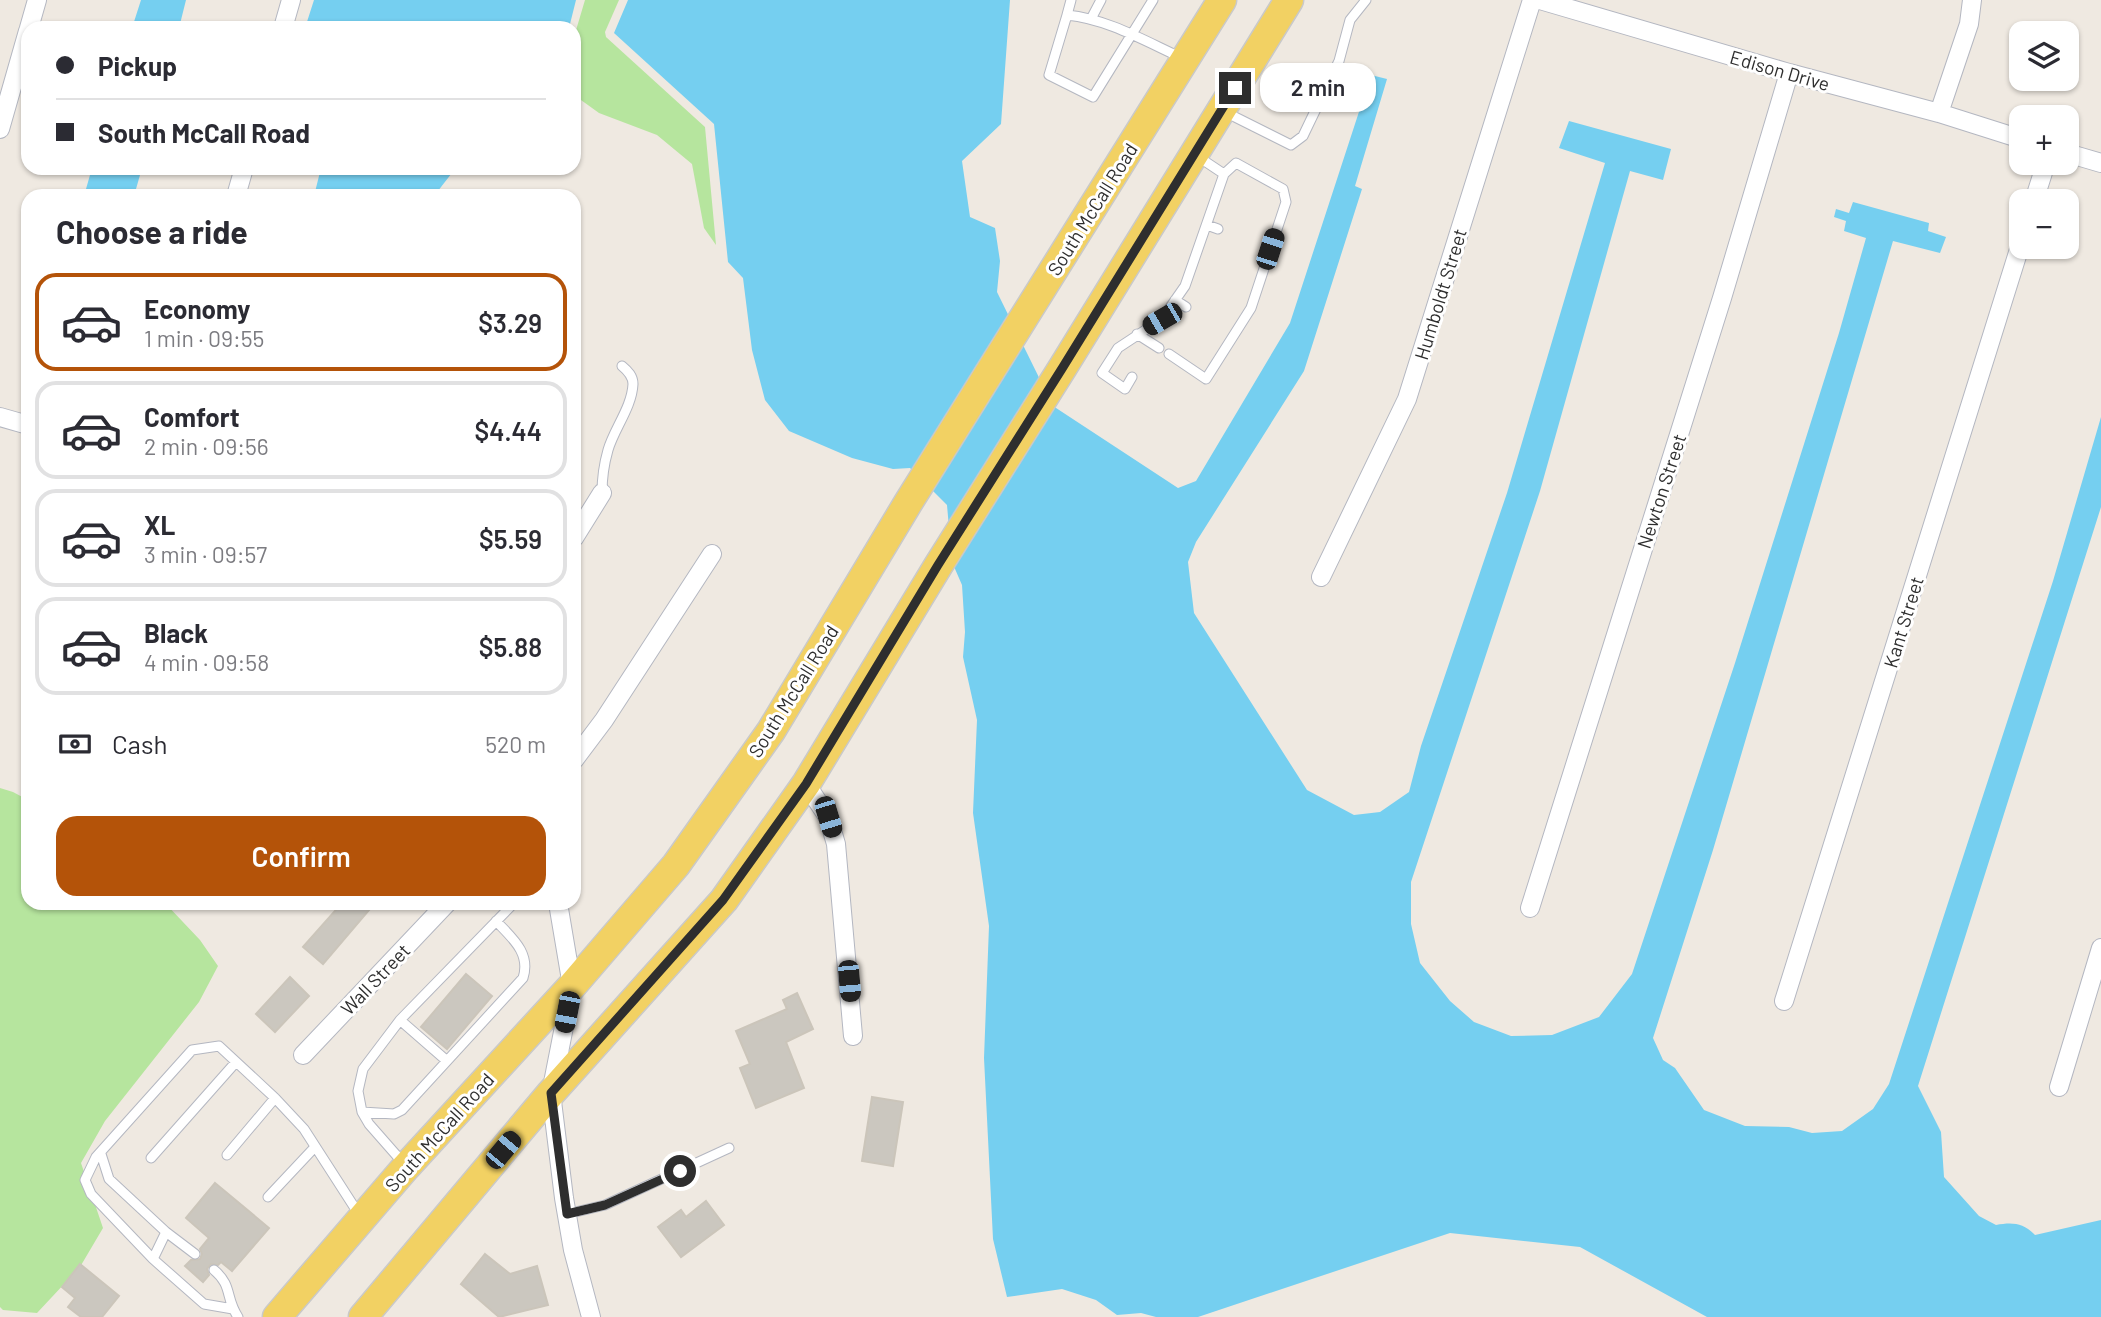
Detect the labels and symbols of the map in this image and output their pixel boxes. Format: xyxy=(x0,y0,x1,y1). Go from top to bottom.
street label: Edison Drive xyxy=(1728,45,1832,95)
callout: 2 min xyxy=(1260,64,1375,112)
route end xyxy=(1219,72,1251,104)
street label: South McCall Road xyxy=(1042,139,1142,279)
street label: Humboldt Street xyxy=(1409,225,1471,363)
car xyxy=(1254,226,1287,272)
car xyxy=(1139,299,1186,339)
street label: Newton Street xyxy=(1632,431,1690,551)
street label: Kant Street xyxy=(1878,574,1928,670)
street label: South McCall Road xyxy=(743,621,843,761)
car xyxy=(812,794,845,840)
street label: Wall Street xyxy=(336,939,414,1019)
car xyxy=(837,959,862,1003)
car xyxy=(553,989,582,1035)
street label: South McCall Road xyxy=(380,1068,498,1196)
car xyxy=(482,1127,525,1173)
route start xyxy=(664,1155,696,1187)

